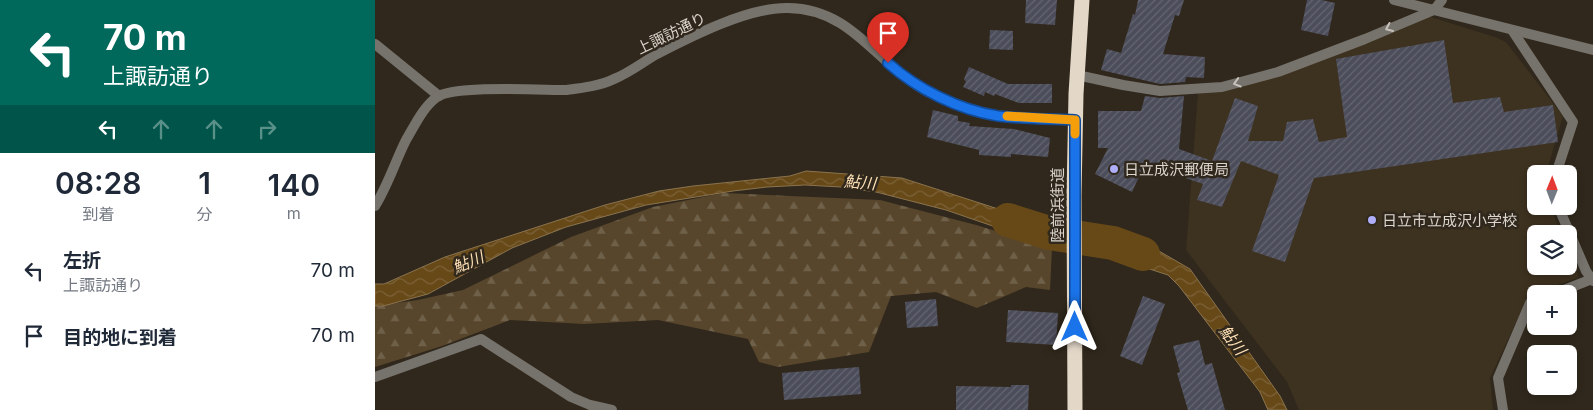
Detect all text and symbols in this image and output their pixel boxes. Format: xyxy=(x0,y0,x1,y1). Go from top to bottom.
street label: 上諏訪通り xyxy=(633,8,709,58)
pin xyxy=(867,12,909,63)
text: 70 m xyxy=(103,16,187,58)
icon: arrive xyxy=(874,19,902,47)
icon: left xyxy=(20,20,85,85)
one-way arrow xyxy=(1385,22,1394,33)
text: 上諏訪通り xyxy=(103,63,213,89)
one-way arrow xyxy=(1233,78,1241,88)
icon: left xyxy=(94,115,122,143)
icon: ahead xyxy=(147,115,175,143)
icon: ahead xyxy=(200,115,228,143)
icon: right xyxy=(253,115,281,143)
place label: 日立成沢郵便局 xyxy=(1124,160,1229,179)
marker: 日立成沢郵便局 xyxy=(1108,163,1120,175)
text: 08:28 xyxy=(55,165,141,201)
text: 1 xyxy=(198,165,211,201)
north arrow xyxy=(1527,165,1577,215)
map controls xyxy=(1527,165,1577,395)
text: 140 xyxy=(267,167,320,203)
street label: 陸前浜街道 xyxy=(1048,167,1067,243)
water label: 鮎川 xyxy=(843,171,879,194)
text: m xyxy=(287,203,301,223)
text: 到着 xyxy=(82,204,114,224)
text: 分 xyxy=(196,204,212,224)
place label: 日立市立成沢小学校 xyxy=(1382,211,1517,230)
marker: 日立市立成沢小学校 xyxy=(1366,214,1378,226)
button: layers xyxy=(1527,225,1577,275)
water label: 鮎川 xyxy=(449,246,488,277)
text: 左折 xyxy=(63,249,101,272)
icon: left xyxy=(20,257,48,285)
text: 70 m xyxy=(311,259,355,282)
text: 上諏訪通り xyxy=(63,275,143,295)
button: + xyxy=(1527,285,1577,335)
position arrow xyxy=(1048,300,1100,352)
water label: 鮎川 xyxy=(1215,321,1252,360)
icon: arrive xyxy=(20,322,48,350)
text: 70 m xyxy=(311,324,355,347)
text: 目的地に到着 xyxy=(63,326,177,349)
button: − xyxy=(1527,345,1577,395)

